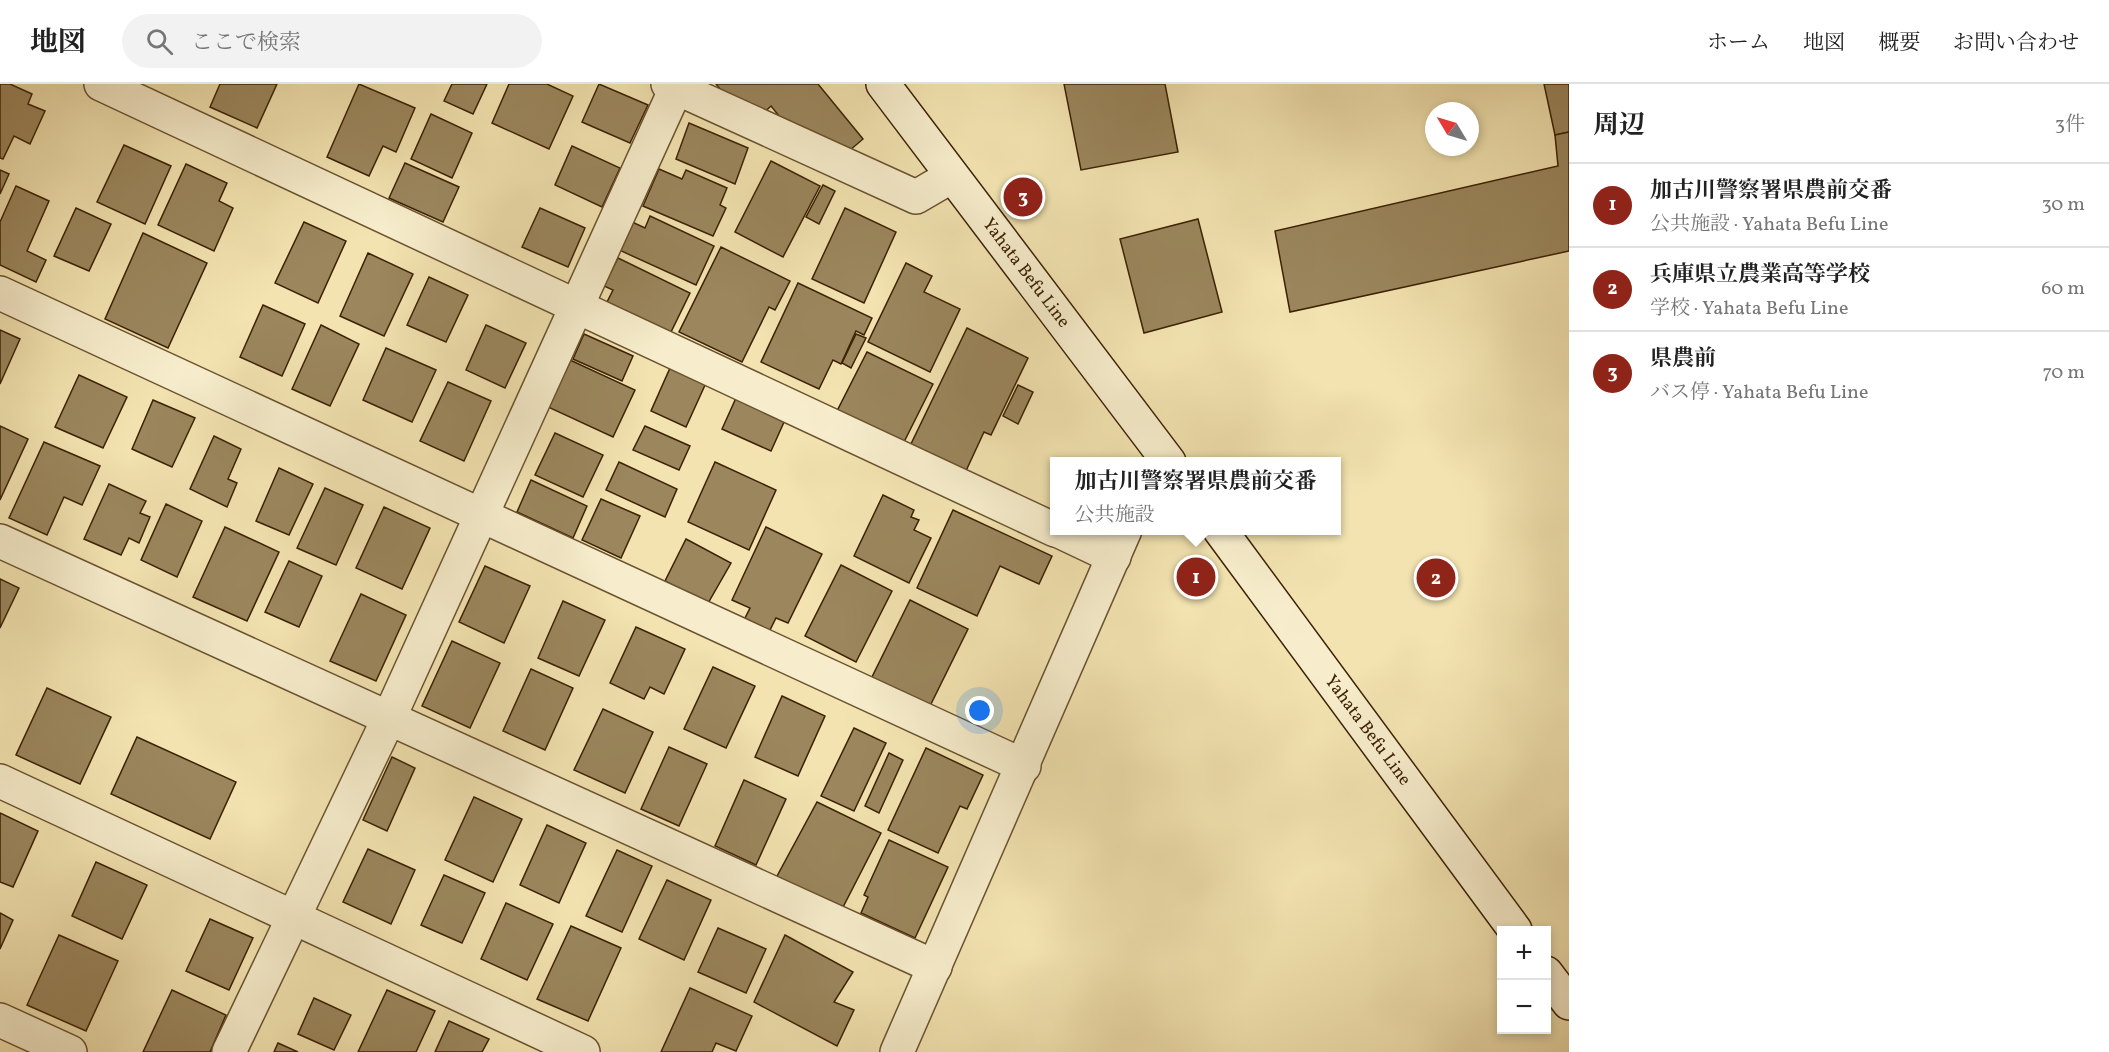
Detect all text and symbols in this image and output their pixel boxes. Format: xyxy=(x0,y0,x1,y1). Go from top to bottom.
search box xyxy=(122,14,542,68)
text: 地図 xyxy=(30,24,86,63)
icon: search xyxy=(143,25,176,58)
text: ここで検索 xyxy=(191,28,301,59)
text: ホーム xyxy=(1707,29,1770,58)
text: 地図 xyxy=(1803,29,1845,58)
text: 概要 xyxy=(1878,29,1920,58)
text: お問い合わせ xyxy=(1953,29,2079,58)
north arrow xyxy=(1425,102,1479,156)
text: 周辺 xyxy=(1593,108,1645,144)
text: 3件 xyxy=(2055,111,2085,139)
pin: 3 xyxy=(1004,174,1042,220)
text: 加古川警察署県農前交番 xyxy=(1650,176,1892,207)
text: 1 xyxy=(1608,191,1617,219)
text: 30 m xyxy=(2041,191,2085,219)
text: 公共施設 · Yahata Befu Line xyxy=(1650,211,1888,239)
street label: Yahata Befu Line xyxy=(976,213,1076,333)
text: 兵庫県立農業高等学校 xyxy=(1650,260,1870,291)
text: 2 xyxy=(1607,275,1618,303)
text: 60 m xyxy=(2041,275,2085,303)
text: 学校 · Yahata Befu Line xyxy=(1650,295,1848,323)
text: 県農前 xyxy=(1650,344,1716,375)
text: 3 xyxy=(1607,359,1618,387)
text: 70 m xyxy=(2042,359,2085,387)
text: バス停 · Yahata Befu Line xyxy=(1650,379,1868,407)
popup xyxy=(1050,457,1341,535)
text: 加古川警察署県農前交番 xyxy=(1074,467,1317,498)
text: 公共施設 xyxy=(1074,502,1154,530)
pin: 1 xyxy=(1176,554,1216,600)
pin: 2 xyxy=(1416,556,1456,600)
street label: Yahata Befu Line xyxy=(1319,670,1417,791)
your location xyxy=(965,696,994,725)
map controls xyxy=(1497,926,1551,1034)
button: + xyxy=(1497,926,1551,980)
button: − xyxy=(1497,980,1551,1034)

